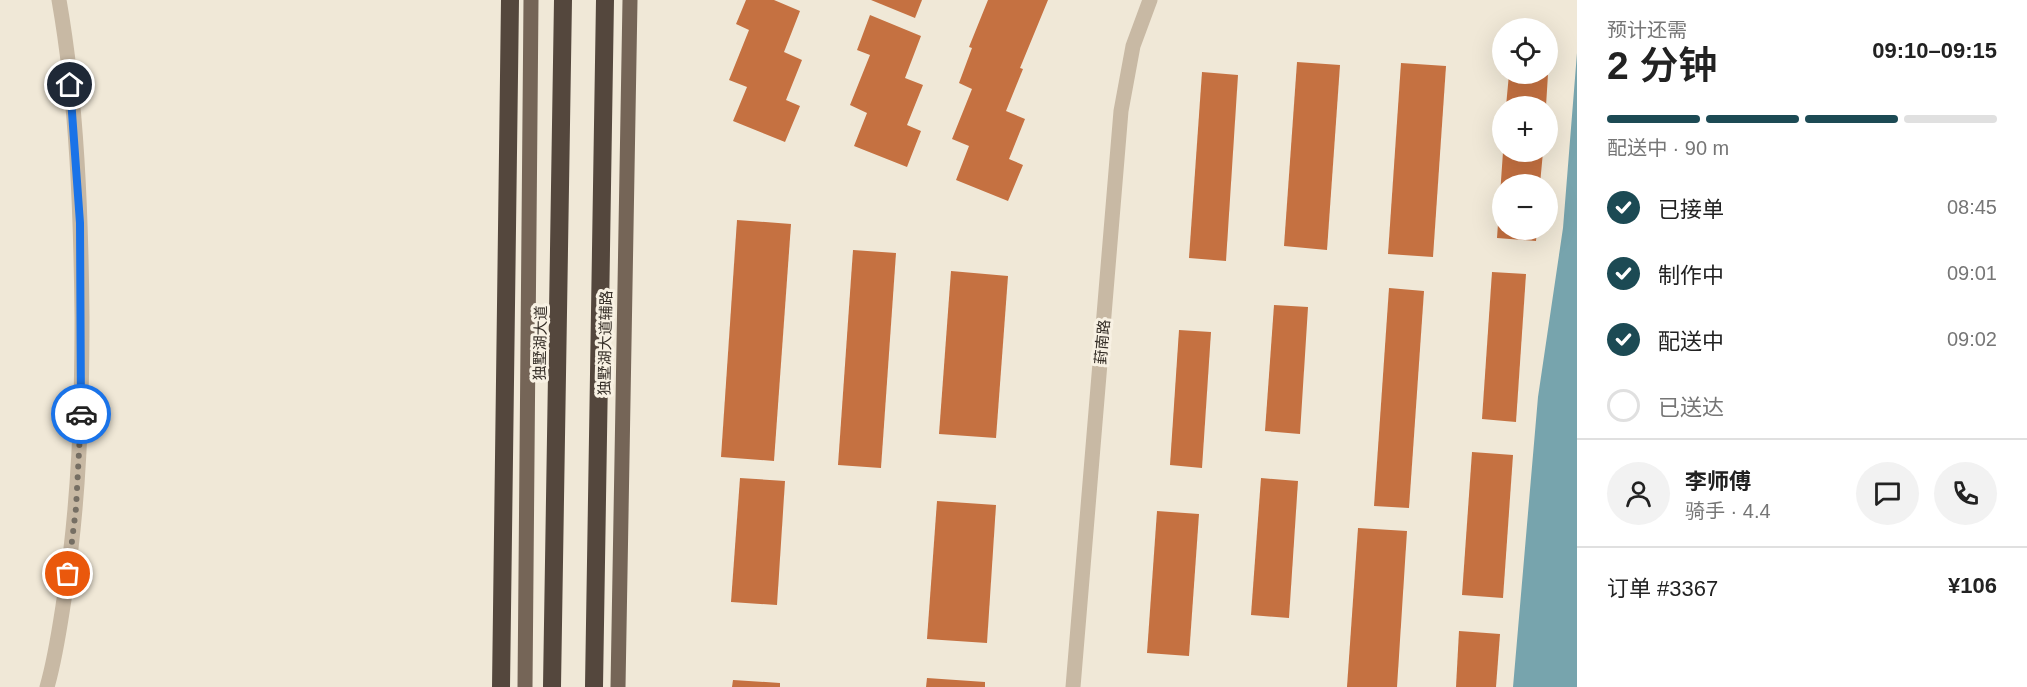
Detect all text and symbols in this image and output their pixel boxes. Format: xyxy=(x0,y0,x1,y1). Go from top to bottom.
map controls xyxy=(1492,18,1558,240)
button: locate xyxy=(1492,18,1558,84)
text: 预计还需 xyxy=(1607,19,1687,41)
text: 09:10–09:15 xyxy=(1872,38,1997,63)
text: 2 分钟 xyxy=(1607,44,1718,87)
pin xyxy=(44,59,95,110)
icon: home xyxy=(53,68,86,101)
button: + xyxy=(1492,96,1558,162)
text: 配送中 · 90 m xyxy=(1607,137,1729,159)
button: − xyxy=(1492,174,1558,240)
icon: check xyxy=(1607,191,1640,224)
text: 08:45 xyxy=(1947,196,1997,218)
text: 已接单 xyxy=(1658,197,1724,222)
icon: check xyxy=(1607,257,1640,290)
text: 09:01 xyxy=(1947,262,1997,284)
text: 制作中 xyxy=(1658,263,1724,288)
street label: 独墅湖大道辅路 xyxy=(596,290,614,396)
street label: 独墅湖大道 xyxy=(531,305,549,381)
street label: 葑南路 xyxy=(1092,319,1112,365)
icon: check xyxy=(1607,323,1640,356)
text: 09:02 xyxy=(1947,328,1997,350)
text: 配送中 xyxy=(1658,329,1724,354)
courier xyxy=(51,384,111,444)
text: 已送达 xyxy=(1658,395,1724,420)
icon: car xyxy=(65,398,98,431)
button: person xyxy=(1607,462,1670,525)
button: chat xyxy=(1856,462,1919,525)
button: phone xyxy=(1934,462,1997,525)
text: 李师傅 xyxy=(1685,469,1751,494)
text: 骑手 · 4.4 xyxy=(1685,500,1771,522)
pin xyxy=(42,548,93,599)
icon: bag xyxy=(51,557,84,590)
text: ¥106 xyxy=(1948,573,1997,598)
text: 订单 #3367 xyxy=(1607,576,1718,601)

